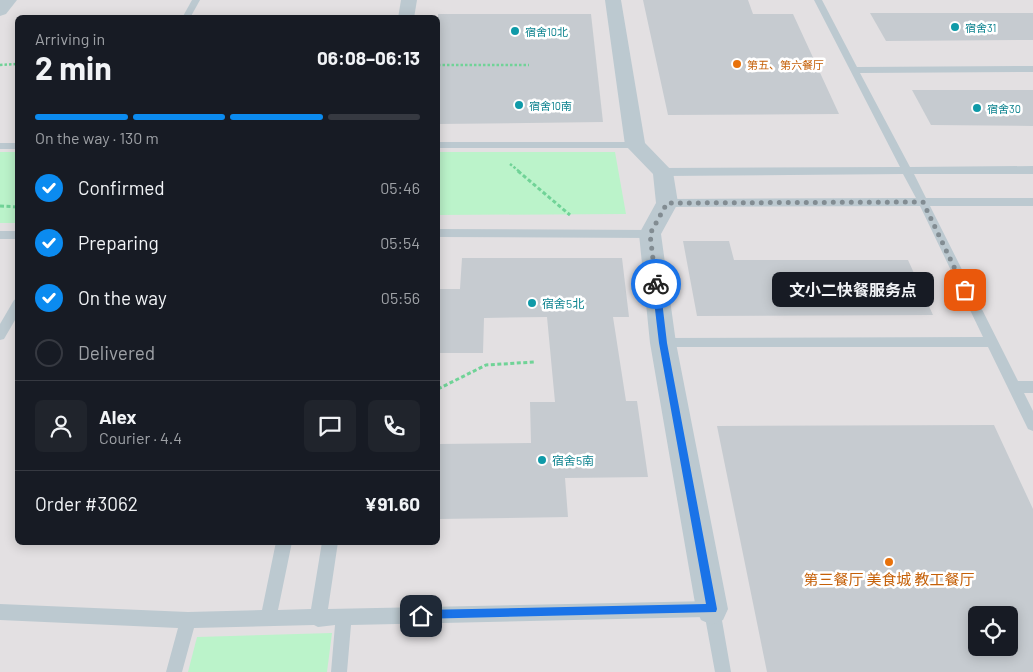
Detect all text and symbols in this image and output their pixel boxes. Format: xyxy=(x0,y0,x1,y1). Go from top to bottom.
marker: 宿舍31 xyxy=(949,21,961,33)
place label: 宿舍31 xyxy=(965,21,996,34)
marker: 宿舍10北 xyxy=(509,25,521,37)
place label: 宿舍10北 xyxy=(525,25,568,38)
text: Arriving in xyxy=(35,29,105,48)
text: 06:08–06:13 xyxy=(317,46,420,69)
text: 2 min xyxy=(35,48,112,86)
marker: 第五、第六餐厅 xyxy=(731,58,743,70)
place label: 第五、第六餐厅 xyxy=(747,58,824,71)
marker: 宿舍10南 xyxy=(513,99,525,111)
place label: 宿舍10南 xyxy=(529,99,572,112)
marker: 宿舍30 xyxy=(971,102,983,114)
place label: 宿舍30 xyxy=(987,102,1021,115)
text: On the way · 130 m xyxy=(35,128,159,147)
icon: check xyxy=(35,174,63,202)
text: Confirmed xyxy=(78,176,165,199)
text: 05:46 xyxy=(380,178,420,197)
icon: check xyxy=(35,229,63,257)
text: Preparing xyxy=(78,231,159,254)
text: 05:54 xyxy=(380,233,420,252)
courier xyxy=(631,259,681,309)
pin xyxy=(944,269,986,311)
icon: bike xyxy=(642,270,670,298)
callout: 文小二快餐服务点 xyxy=(772,272,935,308)
icon: bag xyxy=(951,276,979,304)
text: 文小二快餐服务点 xyxy=(789,280,917,299)
icon: check xyxy=(35,284,63,312)
text: On the way xyxy=(78,286,167,309)
text: 05:56 xyxy=(381,288,420,307)
place label: 宿舍5北 xyxy=(542,296,584,310)
marker: 宿舍5北 xyxy=(526,297,538,309)
text: Delivered xyxy=(78,341,155,364)
button: person xyxy=(35,400,87,452)
button: chat xyxy=(304,400,356,452)
button: phone xyxy=(368,400,420,452)
text: Alex xyxy=(99,405,137,428)
text: Courier · 4.4 xyxy=(99,428,182,447)
place label: 宿舍5南 xyxy=(552,453,594,467)
marker: 宿舍5南 xyxy=(536,454,548,466)
text: Order #3062 xyxy=(35,492,138,515)
text: ¥91.60 xyxy=(364,492,420,515)
marker: 第三餐厅 美食城 教工餐厅 xyxy=(883,556,895,568)
place label: 第三餐厅 美食城 教工餐厅 xyxy=(803,570,975,588)
pin xyxy=(400,595,442,637)
icon: home xyxy=(407,602,435,630)
map controls xyxy=(968,606,1018,656)
button: locate xyxy=(968,606,1018,656)

